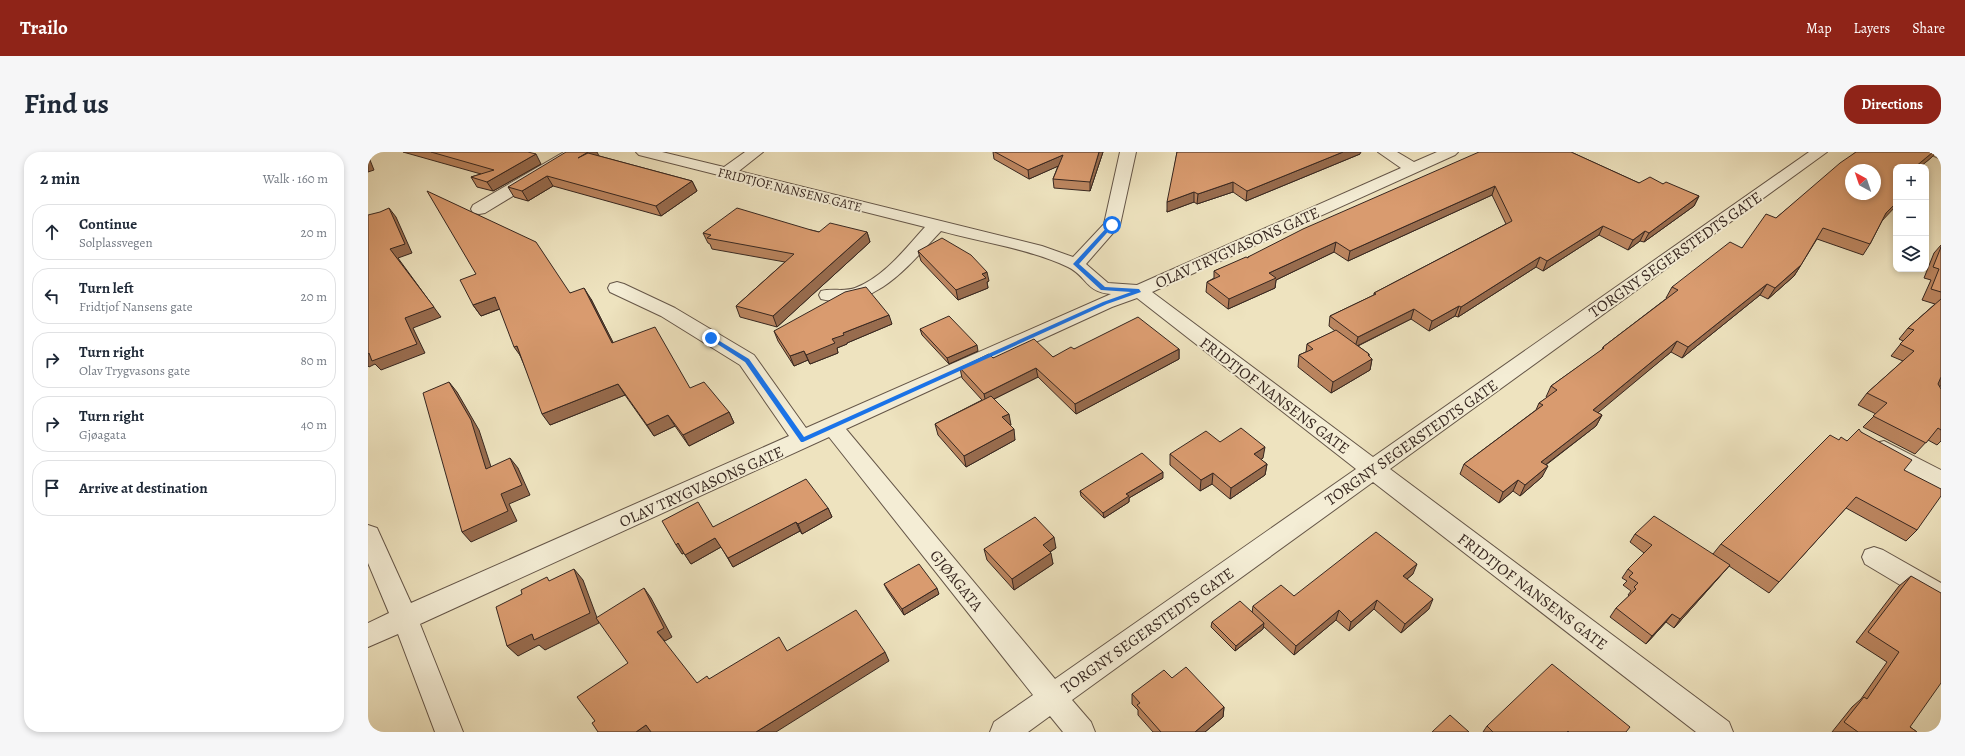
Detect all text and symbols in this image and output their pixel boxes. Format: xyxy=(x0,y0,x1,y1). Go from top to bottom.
text: Trailo xyxy=(20,15,68,41)
text: Map xyxy=(1806,19,1832,38)
text: Layers xyxy=(1854,19,1890,38)
text: Share xyxy=(1912,19,1945,38)
text: Find us xyxy=(24,85,109,123)
button: Directions xyxy=(1844,85,1941,124)
street label: FRIDTJOF NANSENS GATE xyxy=(716,163,864,216)
north arrow xyxy=(1845,164,1881,200)
map controls xyxy=(1893,164,1929,272)
button: + xyxy=(1893,164,1929,200)
text: 2 min xyxy=(40,167,80,190)
text: Walk · 160 m xyxy=(263,170,328,187)
street label: TORGNY SEGERSTEDTS GATE xyxy=(1585,187,1767,323)
button: − xyxy=(1893,200,1929,236)
street label: OLAV TRYGVASONS GATE xyxy=(1152,202,1323,294)
text: Continue xyxy=(79,214,137,234)
route start xyxy=(1103,216,1121,234)
icon: ahead xyxy=(41,221,63,243)
text: 20 m xyxy=(301,224,327,241)
text: Solplassvegen xyxy=(79,234,153,251)
button: layers xyxy=(1893,236,1929,272)
text: Turn left xyxy=(79,278,134,298)
icon: left xyxy=(41,285,63,307)
text: 20 m xyxy=(301,288,327,305)
text: Fridtjof Nansens gate xyxy=(79,298,193,315)
route end xyxy=(702,329,720,347)
street label: FRIDTJOF NANSENS GATE xyxy=(1195,332,1354,459)
text: Turn right xyxy=(79,342,144,362)
icon: right xyxy=(41,349,63,371)
text: 80 m xyxy=(300,352,327,369)
text: Olav Trygvasons gate xyxy=(79,362,190,379)
street label: TORGNY SEGERSTEDTS GATE xyxy=(1321,375,1503,511)
text: Turn right xyxy=(79,406,144,426)
icon: right xyxy=(41,413,63,435)
text: 40 m xyxy=(301,416,327,433)
text: Gjøagata xyxy=(79,426,126,443)
street label: OLAV TRYGVASONS GATE xyxy=(616,441,787,533)
icon: arrive xyxy=(41,477,63,499)
text: Arrive at destination xyxy=(79,478,208,498)
street label: FRIDTJOF NANSENS GATE xyxy=(1453,528,1612,655)
street label: GJØAGATA xyxy=(925,545,988,617)
street label: TORGNY SEGERSTEDTS GATE xyxy=(1057,563,1239,699)

